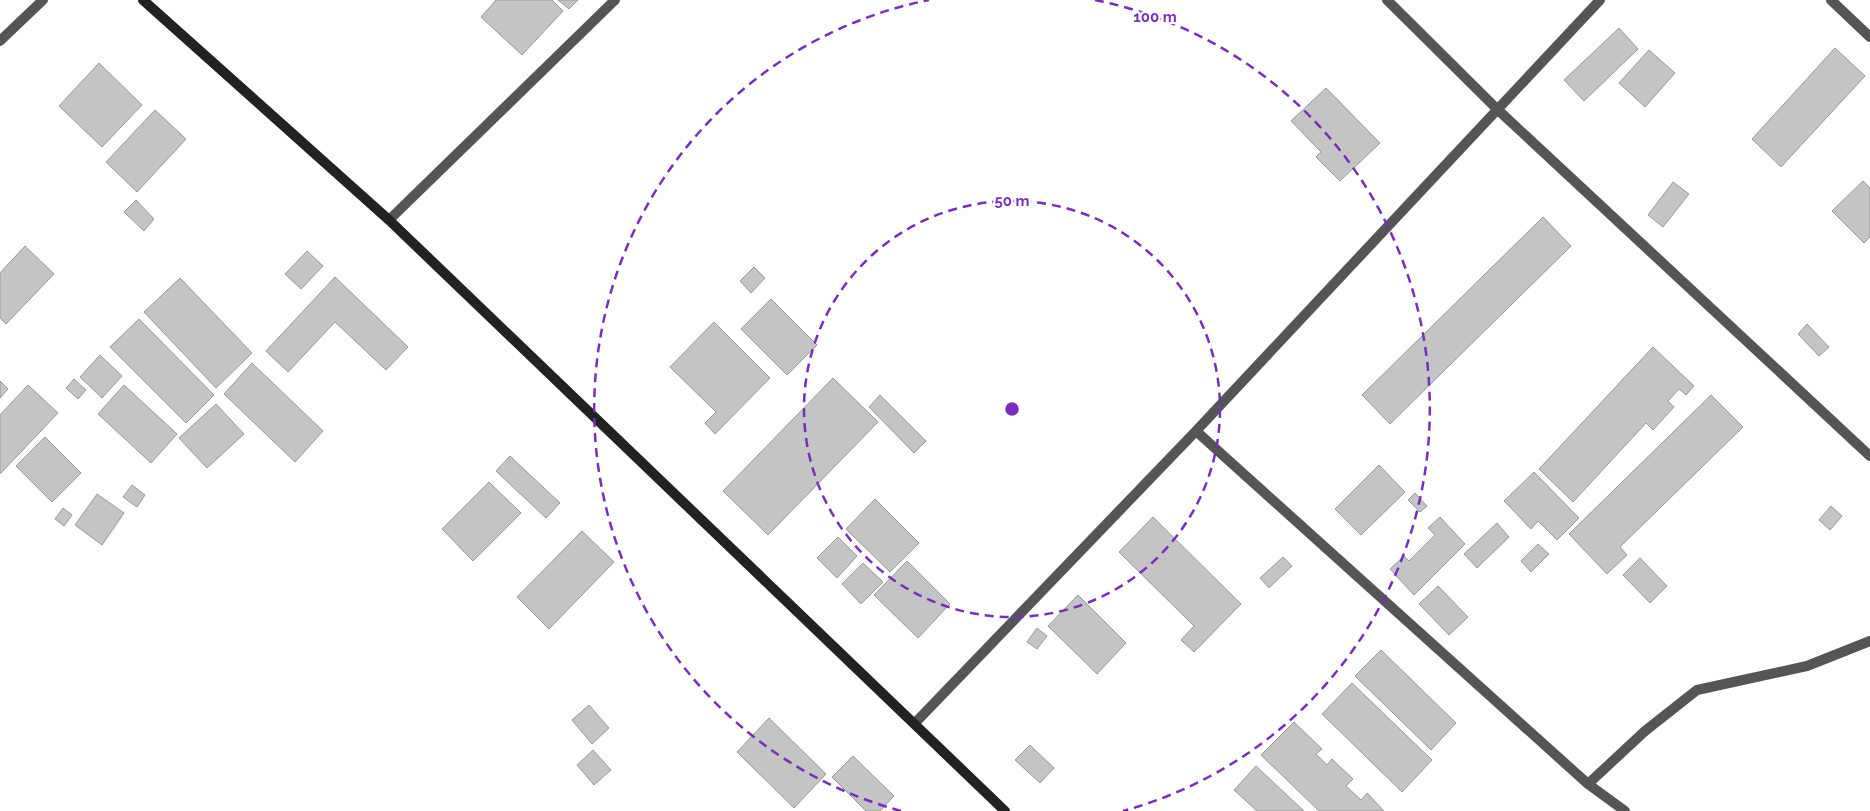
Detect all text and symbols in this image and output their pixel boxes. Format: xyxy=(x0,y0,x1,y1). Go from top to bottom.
text: 100 m xyxy=(1133,8,1177,26)
text: 50 m xyxy=(994,192,1030,210)
centre of rings xyxy=(1003,400,1021,418)

